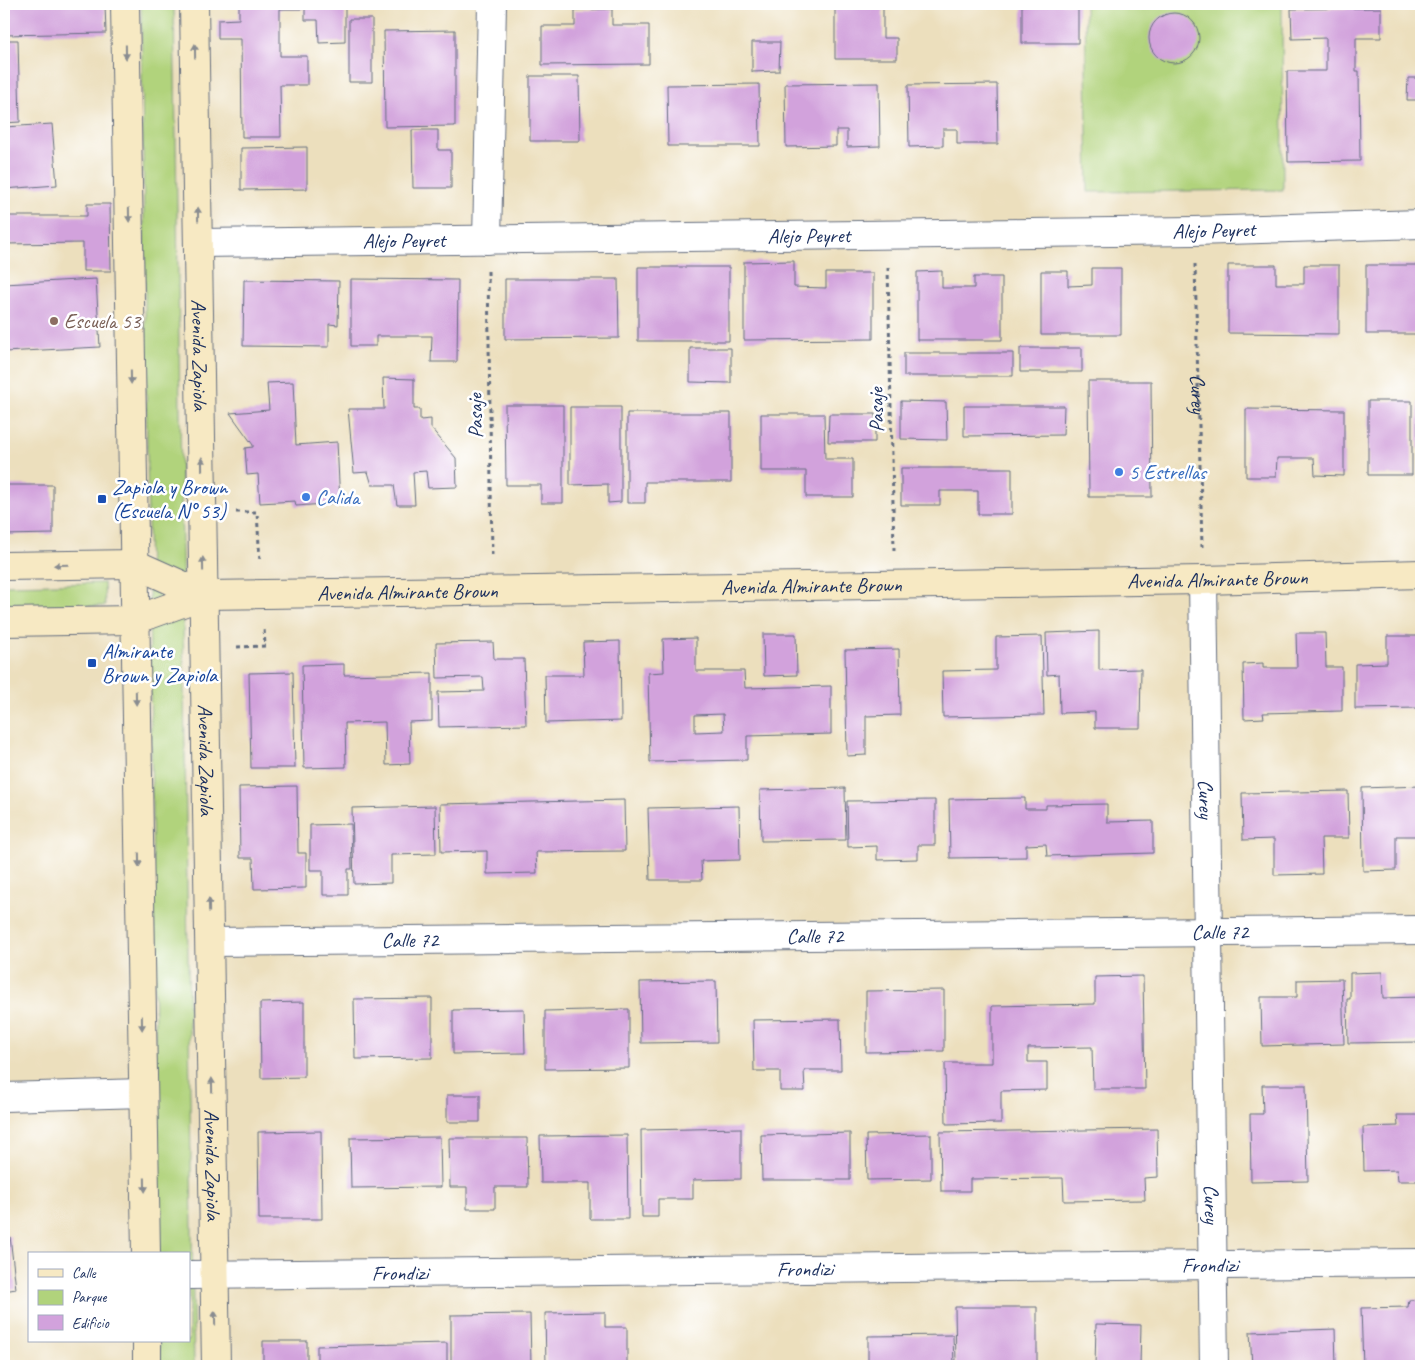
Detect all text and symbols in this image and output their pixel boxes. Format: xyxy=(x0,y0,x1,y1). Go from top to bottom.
one-way arrow xyxy=(191,43,199,59)
one-way arrow xyxy=(122,45,130,61)
one-way arrow xyxy=(194,205,202,221)
one-way arrow xyxy=(125,207,133,223)
street label: Alejo Peyret xyxy=(1172,216,1258,244)
street label: Alejo Peyret xyxy=(767,222,853,249)
street label: Alejo Peyret xyxy=(362,227,448,254)
street label: Avenida Zapiola xyxy=(186,299,214,413)
place label: Escuela 53 xyxy=(64,308,142,334)
marker: Escuela 53 xyxy=(48,315,60,327)
one-way arrow xyxy=(128,370,136,386)
street label: Curey xyxy=(1185,374,1212,416)
street label: Pasaje xyxy=(863,386,889,433)
street label: Pasaje xyxy=(462,392,488,439)
one-way arrow xyxy=(198,455,206,471)
place label: 5 Estrellas xyxy=(1129,459,1208,485)
marker: 5 Estrellas xyxy=(1113,466,1125,478)
place label: Zapiola y Brown (Escuela N° 53) xyxy=(112,474,229,524)
place label: Calida xyxy=(316,484,362,510)
marker: Calida xyxy=(300,491,312,503)
marker: Zapiola y Brown (Escuela N° 53) xyxy=(96,493,108,505)
one-way arrow xyxy=(199,556,207,572)
one-way arrow xyxy=(52,561,68,569)
street label: Avenida Almirante Brown xyxy=(1127,564,1309,594)
street label: Avenida Almirante Brown xyxy=(721,572,903,600)
street label: Avenida Almirante Brown xyxy=(317,578,499,606)
place label: Almirante Brown y Zapiola xyxy=(102,638,219,688)
marker: Almirante Brown y Zapiola xyxy=(86,657,98,669)
one-way arrow xyxy=(133,690,141,706)
street label: Avenida Zapiola xyxy=(192,704,220,818)
street label: Curey xyxy=(1193,779,1219,821)
one-way arrow xyxy=(135,853,143,869)
one-way arrow xyxy=(205,897,213,913)
street label: Calle 72 xyxy=(1191,919,1250,945)
street label: Calle 72 xyxy=(786,923,845,949)
street label: Calle 72 xyxy=(381,927,440,953)
one-way arrow xyxy=(138,1015,146,1031)
one-way arrow xyxy=(208,1077,216,1093)
street label: Avenida Zapiola xyxy=(199,1109,227,1223)
one-way arrow xyxy=(141,1178,149,1194)
street label: Curey xyxy=(1198,1184,1225,1225)
legend xyxy=(28,1252,190,1342)
street label: Frondizi xyxy=(1182,1252,1241,1278)
street label: Frondizi xyxy=(777,1256,836,1282)
street label: Frondizi xyxy=(372,1260,431,1286)
text: Calle xyxy=(72,1264,97,1283)
text: Parque xyxy=(72,1288,108,1307)
one-way arrow xyxy=(211,1309,219,1325)
text: Edificio xyxy=(72,1314,110,1333)

